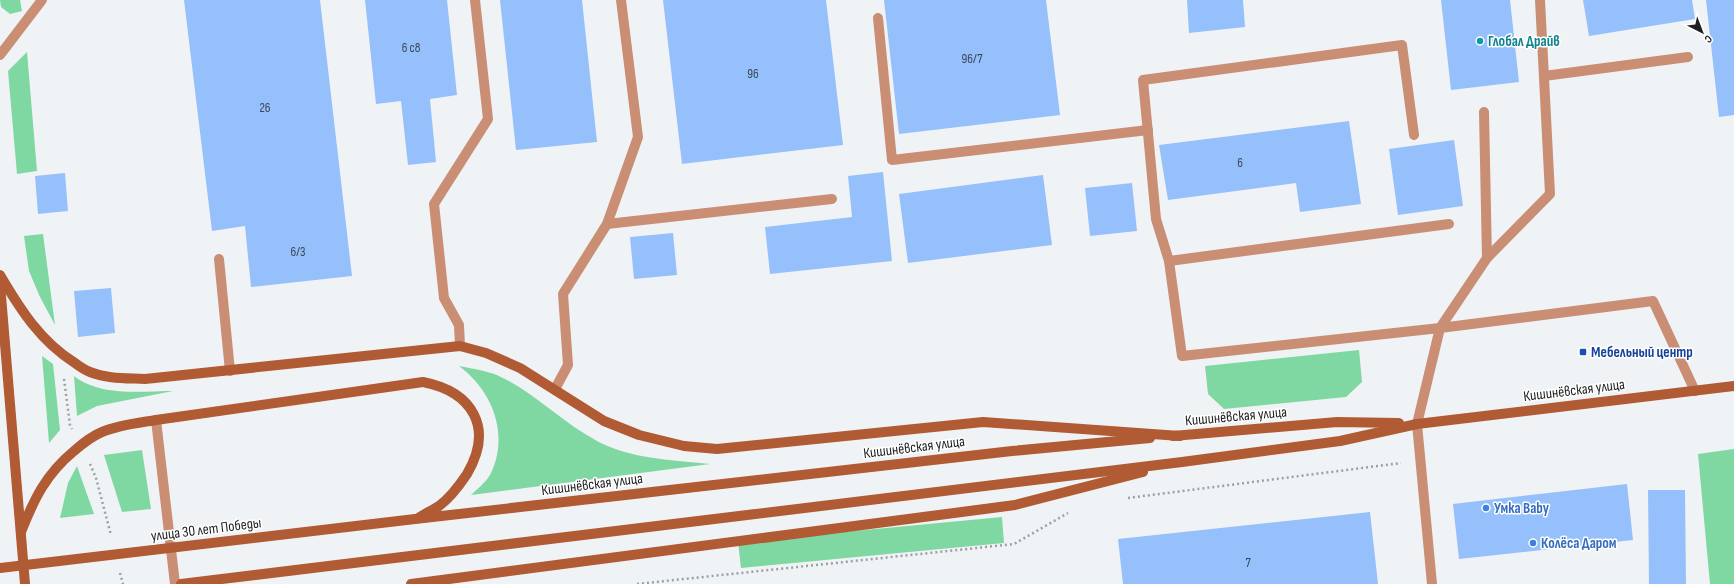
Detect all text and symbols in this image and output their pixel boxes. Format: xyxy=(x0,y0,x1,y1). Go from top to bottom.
north arrow xyxy=(1682,12,1722,52)
place label: Глобал Драйв xyxy=(1488,32,1560,51)
text: С xyxy=(1702,32,1715,46)
marker: Глобал Драйв xyxy=(1475,36,1485,46)
house number: 6 с8 xyxy=(402,40,421,56)
house number: 96/7 xyxy=(962,51,983,67)
house number: 96 xyxy=(747,66,759,82)
house number: 26 xyxy=(259,100,271,116)
house number: 6 xyxy=(1237,155,1243,171)
house number: 6/3 xyxy=(291,244,305,260)
place label: Мебельный центр xyxy=(1591,343,1693,362)
marker: Мебельный центр xyxy=(1578,347,1588,357)
street label: Кишинёвская улица xyxy=(1522,375,1626,406)
street label: Кишинёвская улица xyxy=(1184,403,1288,430)
street label: Кишинёвская улица xyxy=(862,432,966,463)
street label: Кишинёвская улица xyxy=(540,469,644,500)
place label: Умка Baby xyxy=(1494,499,1550,518)
marker: Умка Baby xyxy=(1481,503,1491,513)
street label: улица 30 лет Победы xyxy=(150,513,262,546)
place label: Колёса Даром xyxy=(1541,534,1617,553)
marker: Колёса Даром xyxy=(1528,538,1538,548)
house number: 7 xyxy=(1245,555,1251,571)

